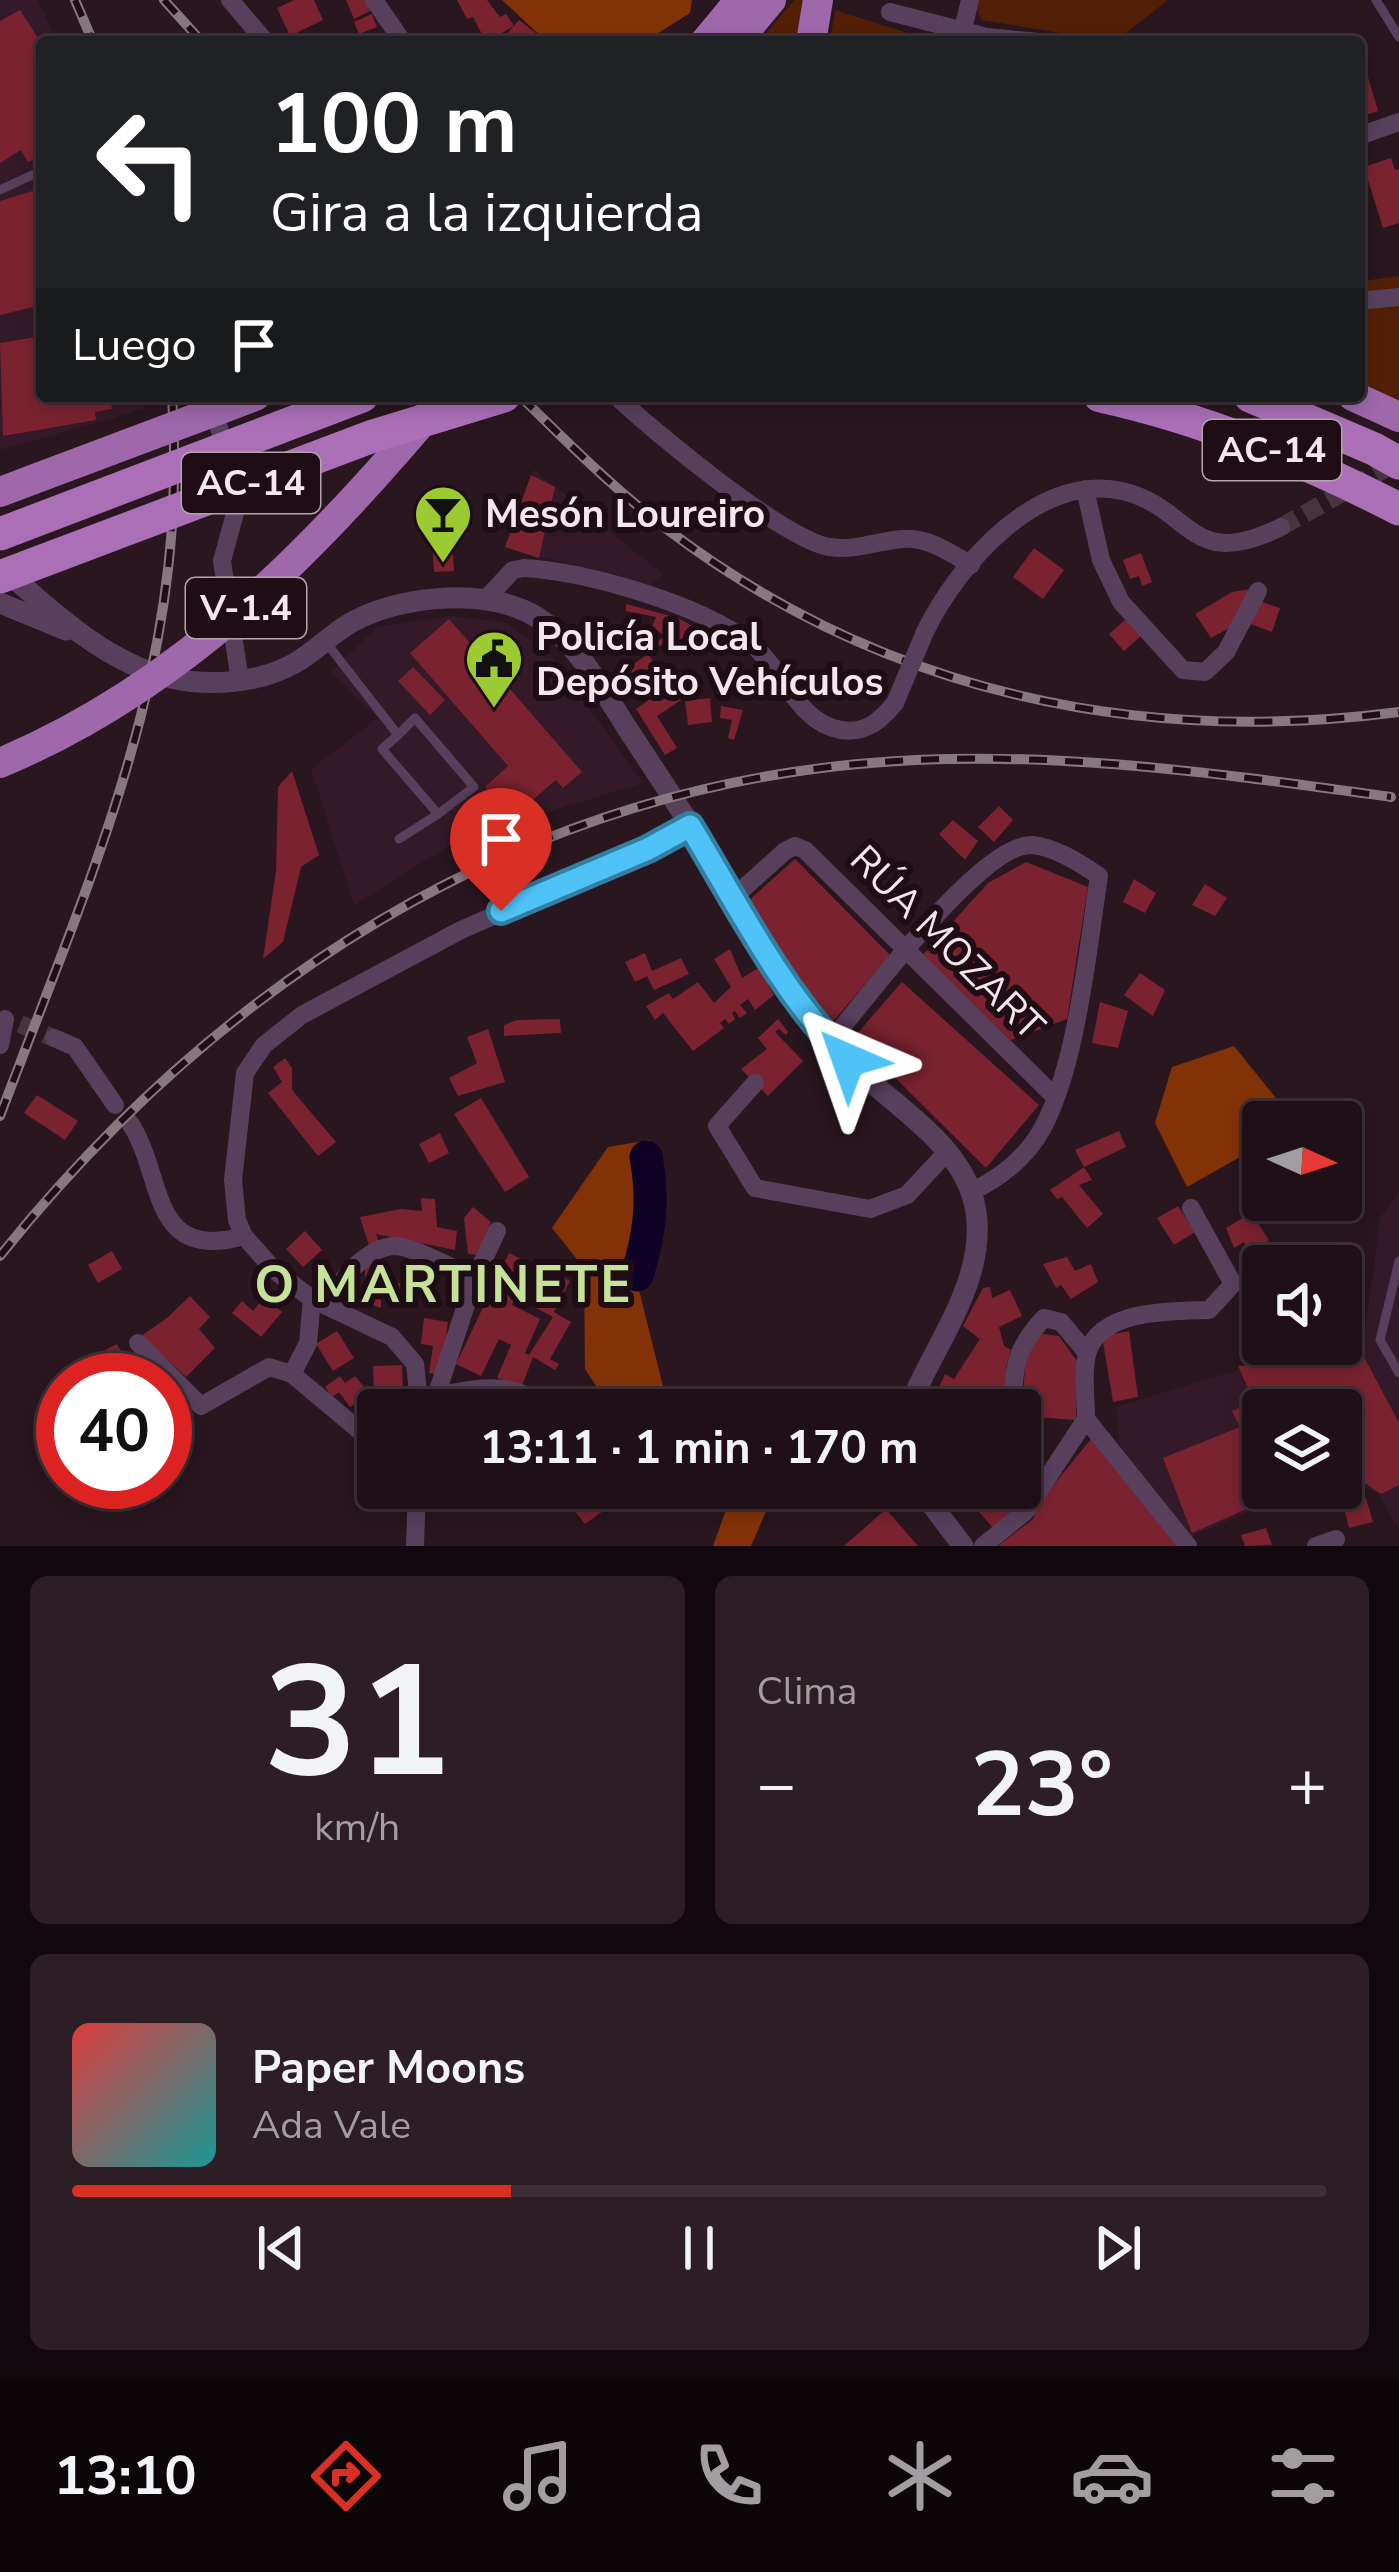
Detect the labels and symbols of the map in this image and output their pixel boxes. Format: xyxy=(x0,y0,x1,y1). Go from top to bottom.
road number: AC-14 xyxy=(1203,420,1341,480)
road number: AC-14 xyxy=(182,453,320,513)
bar icon: Mesón Loureiro xyxy=(412,483,474,565)
place label: Mesón Loureiro xyxy=(485,488,765,541)
road number: V-1.4 xyxy=(186,578,306,638)
place label: Policía Local Depósito Vehículos xyxy=(536,611,883,709)
public building icon: Policía Local Depósito Vehículos xyxy=(463,628,525,710)
pin xyxy=(450,788,552,911)
street label: RÚA MOZART xyxy=(838,834,1056,1052)
position arrow xyxy=(785,997,911,1123)
north arrow xyxy=(1242,1101,1362,1221)
district label: O MARTINETE xyxy=(254,1250,634,1320)
speed limit sign: 40 xyxy=(36,1353,192,1509)

